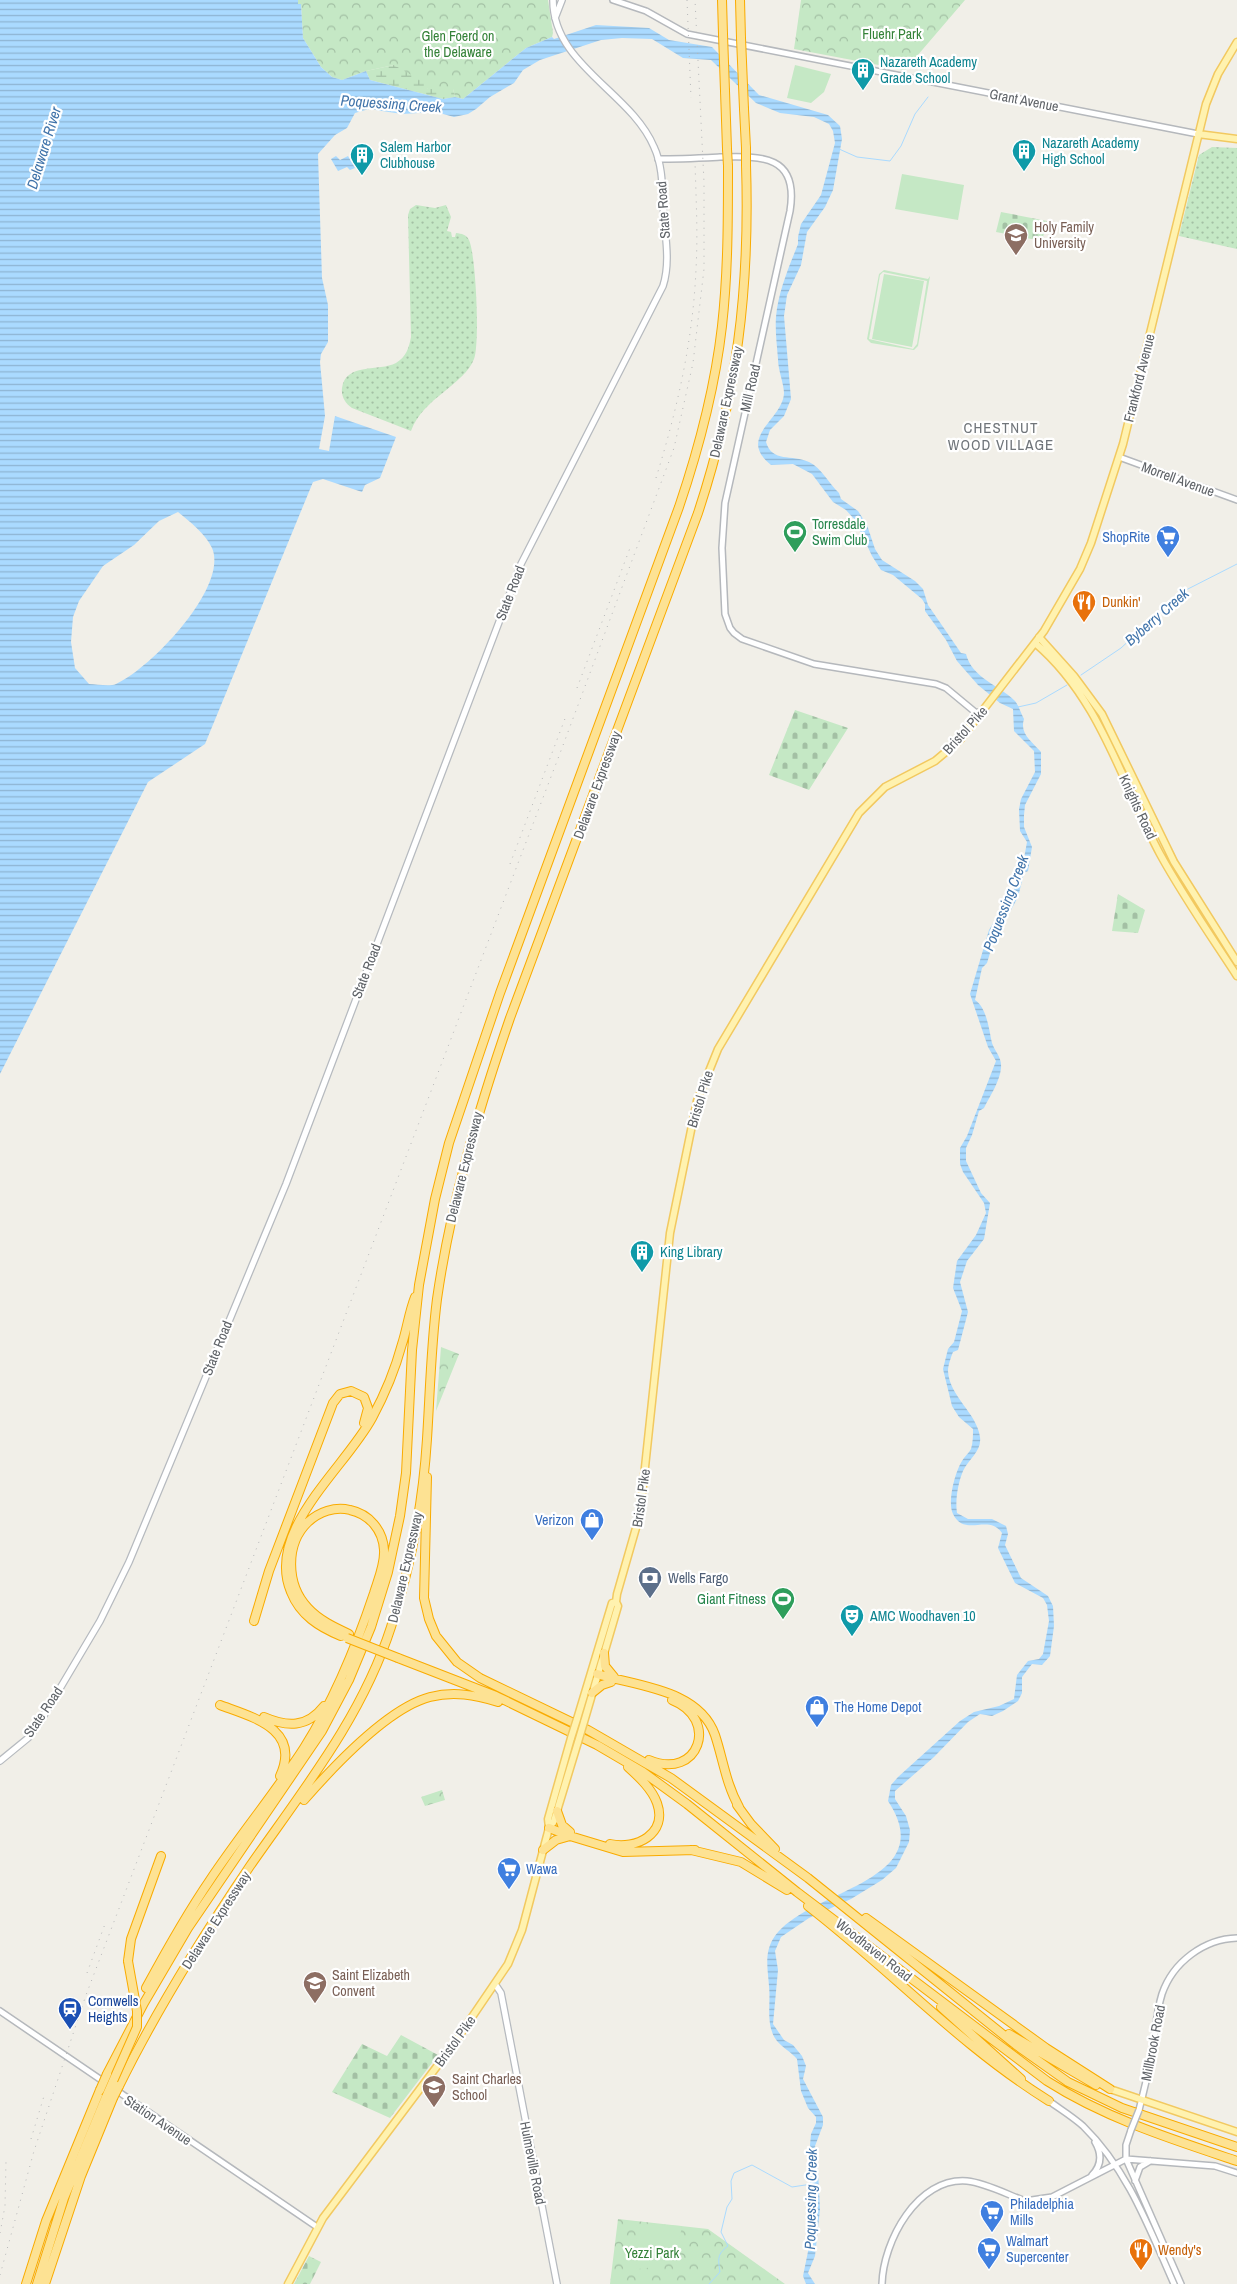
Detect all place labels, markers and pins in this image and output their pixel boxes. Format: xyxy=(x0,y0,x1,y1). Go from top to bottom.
place label: Nazareth Academy Grade School xyxy=(880,53,977,87)
building icon: Nazareth Academy Grade School xyxy=(850,57,876,91)
place label: Nazareth Academy High School xyxy=(1042,134,1139,168)
place label: Salem Harbor Clubhouse xyxy=(380,138,451,172)
building icon: Nazareth Academy High School xyxy=(1011,138,1037,172)
building icon: Salem Harbor Clubhouse xyxy=(349,142,375,176)
place label: Holy Family University xyxy=(1034,218,1094,252)
school or university icon: Holy Family University xyxy=(1003,222,1029,256)
place label: Torresdale Swim Club xyxy=(812,515,868,549)
sports icon: Torresdale Swim Club xyxy=(782,519,808,553)
supermarket icon: ShopRite xyxy=(1155,524,1181,558)
place label: ShopRite xyxy=(1102,528,1150,546)
restaurant icon: Dunkin' xyxy=(1071,589,1097,623)
place label: Dunkin' xyxy=(1102,593,1141,611)
building icon: King Library xyxy=(629,1239,655,1273)
place label: King Library xyxy=(660,1243,723,1261)
shop icon: Verizon xyxy=(579,1507,605,1541)
place label: Verizon xyxy=(535,1511,574,1529)
bank icon: Wells Fargo xyxy=(637,1565,663,1599)
place label: Wells Fargo xyxy=(668,1569,728,1587)
sports icon: Giant Fitness xyxy=(770,1586,796,1620)
place label: Giant Fitness xyxy=(697,1590,766,1608)
theatre icon: AMC Woodhaven 10 xyxy=(839,1603,865,1637)
place label: AMC Woodhaven 10 xyxy=(869,1607,976,1625)
shop icon: The Home Depot xyxy=(804,1694,830,1728)
place label: The Home Depot xyxy=(834,1698,921,1716)
supermarket icon: Wawa xyxy=(496,1856,522,1890)
place label: Wawa xyxy=(526,1860,558,1878)
place label: Saint Elizabeth Convent xyxy=(332,1966,410,2000)
school or university icon: Saint Elizabeth Convent xyxy=(302,1970,328,2004)
place label: Cornwells Heights xyxy=(88,1992,139,2026)
station icon: Cornwells Heights xyxy=(57,1996,83,2030)
place label: Saint Charles School xyxy=(452,2070,522,2104)
school or university icon: Saint Charles School xyxy=(421,2074,447,2108)
place label: Philadelphia Mills xyxy=(1010,2195,1074,2229)
supermarket icon: Philadelphia Mills xyxy=(979,2199,1005,2233)
place label: Walmart Supercenter xyxy=(1006,2232,1069,2266)
supermarket icon: Walmart Supercenter xyxy=(976,2236,1002,2270)
restaurant icon: Wendy's xyxy=(1128,2237,1154,2271)
place label: Wendy's xyxy=(1158,2241,1202,2259)

